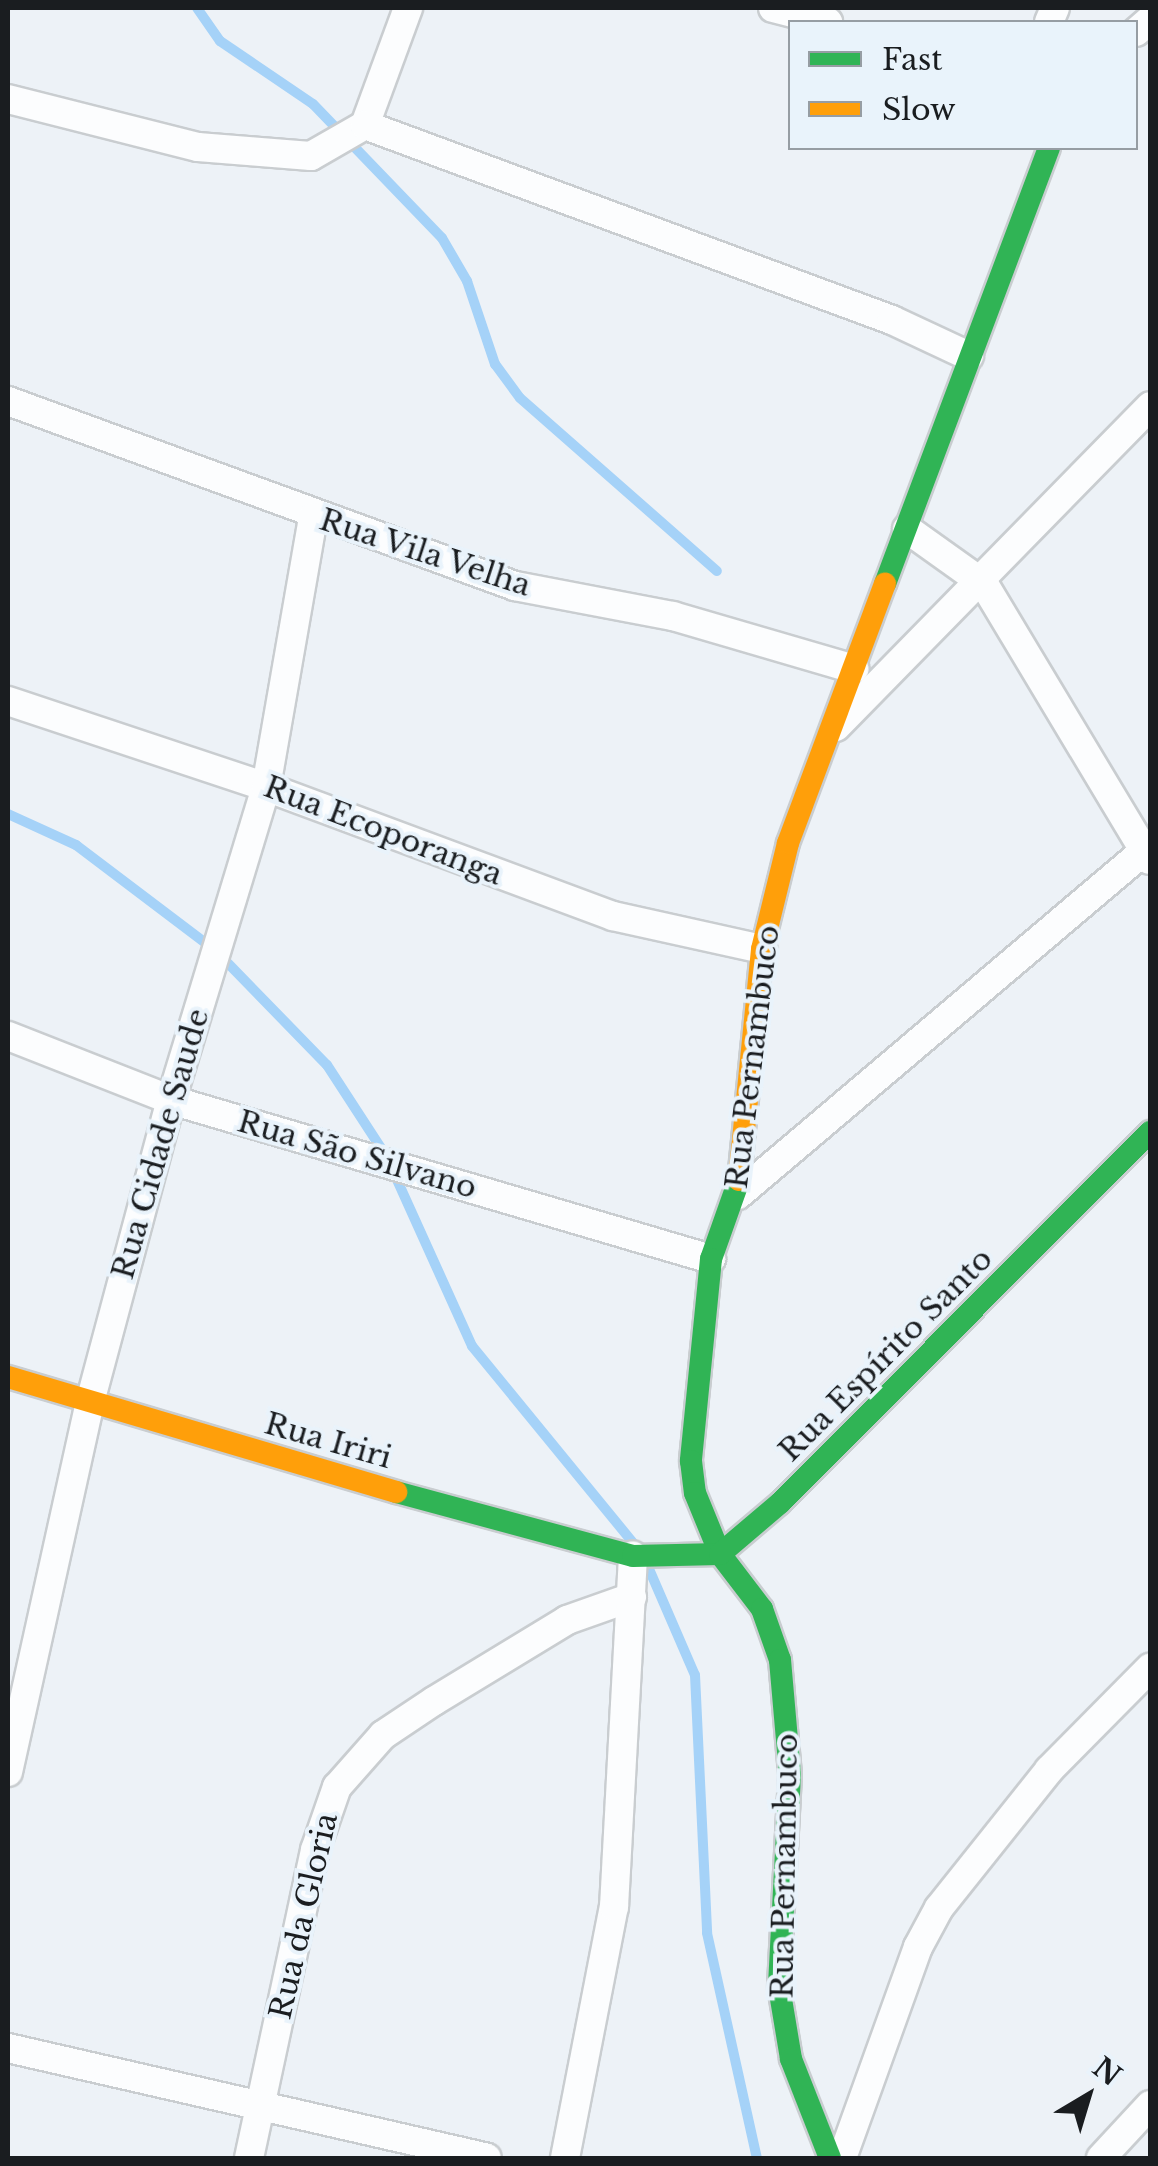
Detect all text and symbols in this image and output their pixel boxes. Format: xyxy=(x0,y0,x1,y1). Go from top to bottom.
legend xyxy=(788,20,1138,150)
text: Fast xyxy=(882,41,943,78)
text: Slow xyxy=(882,91,956,128)
street label: Rua Vila Velha xyxy=(314,501,536,605)
street label: Rua Ecoporanga xyxy=(259,769,507,893)
street label: Rua Pernambuco xyxy=(719,923,787,1191)
street label: Rua Cidade Saude xyxy=(105,1005,217,1283)
street label: Rua São Silvano xyxy=(233,1104,481,1206)
street label: Rua Espírito Santo xyxy=(772,1241,1000,1469)
street label: Rua Iriri xyxy=(260,1406,396,1476)
street label: Rua Pernambuco xyxy=(765,1733,805,1999)
street label: Rua da Gloria xyxy=(263,1809,345,2023)
north arrow xyxy=(1038,2046,1138,2146)
text: N xyxy=(1086,2050,1128,2094)

